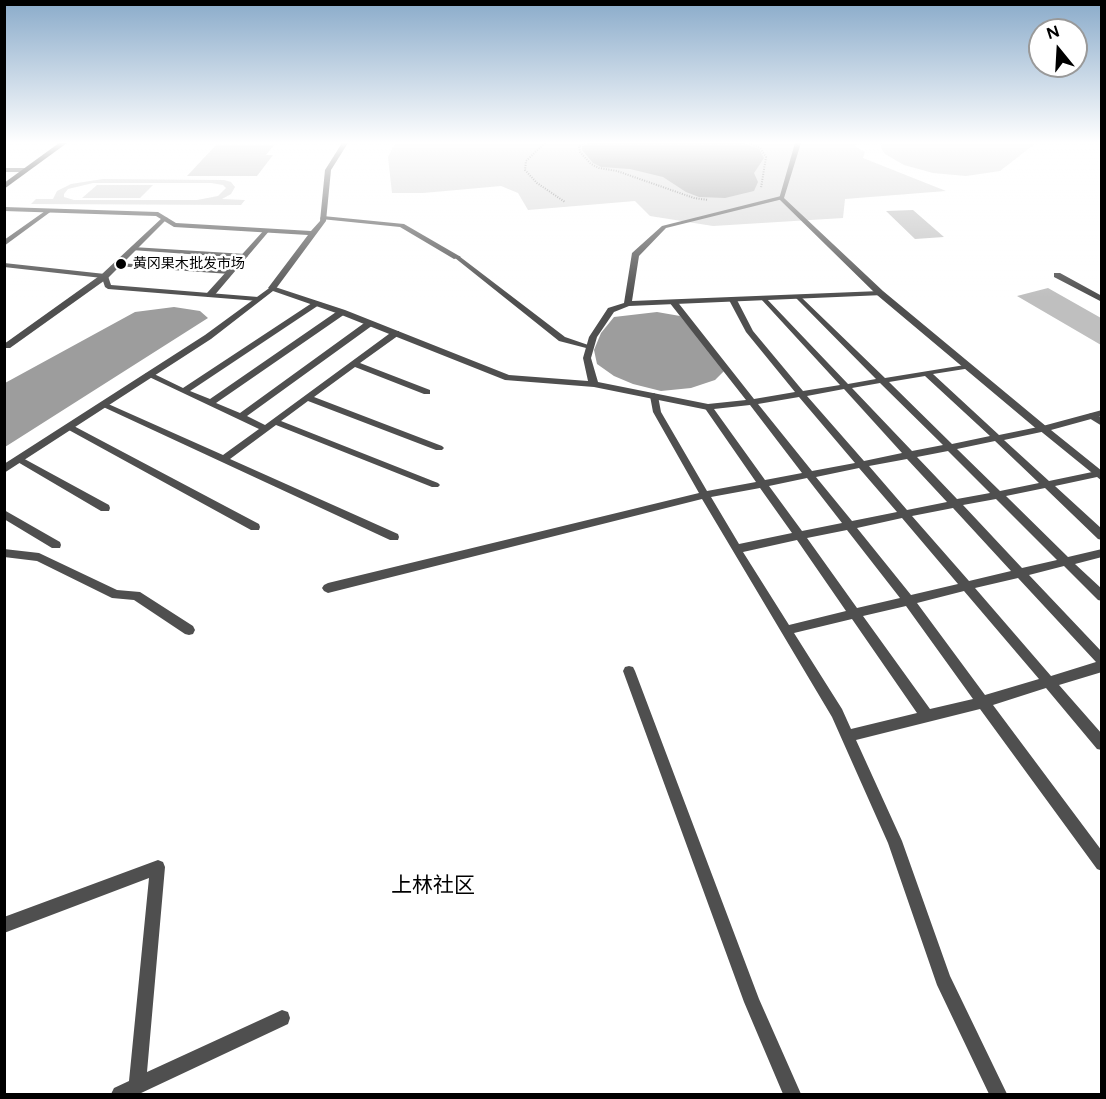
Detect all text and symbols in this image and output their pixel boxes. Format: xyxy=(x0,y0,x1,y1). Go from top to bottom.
north arrow xyxy=(1028,18,1088,78)
text: N xyxy=(1044,21,1062,43)
place label: 黄冈果木批发市场 xyxy=(133,256,245,272)
marker: 黄冈果木批发市场 xyxy=(114,257,128,271)
district label: 上林社区 xyxy=(391,873,475,899)

